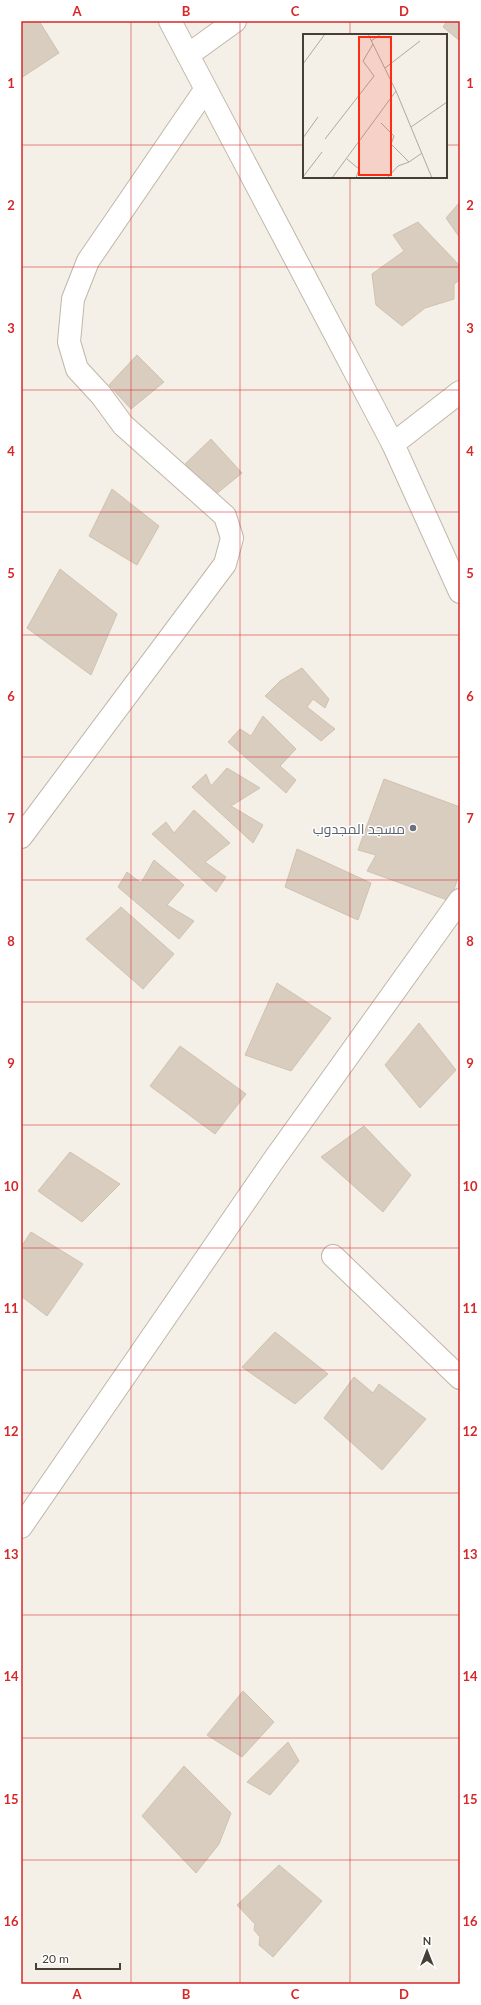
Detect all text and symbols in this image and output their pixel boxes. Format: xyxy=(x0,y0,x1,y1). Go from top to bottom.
text: A xyxy=(71,3,82,19)
text: B xyxy=(182,3,191,19)
text: C xyxy=(291,3,300,19)
text: D xyxy=(399,3,409,19)
inset map xyxy=(303,34,447,178)
text: 1 xyxy=(7,75,15,91)
text: 1 xyxy=(466,75,474,91)
text: 2 xyxy=(7,197,15,213)
text: 2 xyxy=(466,197,474,213)
text: 3 xyxy=(7,320,15,336)
text: 3 xyxy=(466,320,474,336)
text: 4 xyxy=(7,443,15,459)
text: 4 xyxy=(466,443,474,459)
text: 5 xyxy=(7,565,15,581)
text: 5 xyxy=(466,565,474,581)
text: 6 xyxy=(7,688,15,704)
text: 6 xyxy=(466,688,474,704)
text: 7 xyxy=(7,810,15,826)
text: 7 xyxy=(466,810,474,826)
place label: مسجد المجدوب xyxy=(313,820,405,837)
marker: مسجد المجدوب xyxy=(408,823,418,833)
text: 8 xyxy=(7,933,15,949)
text: 8 xyxy=(466,933,474,949)
text: 9 xyxy=(7,1055,15,1071)
text: 9 xyxy=(466,1055,474,1071)
text: 10 xyxy=(3,1178,19,1194)
text: 10 xyxy=(462,1178,478,1194)
text: 11 xyxy=(3,1300,19,1316)
text: 11 xyxy=(462,1300,478,1316)
text: 12 xyxy=(3,1423,19,1439)
text: 12 xyxy=(462,1423,478,1439)
text: 13 xyxy=(3,1546,19,1562)
text: 13 xyxy=(462,1546,478,1562)
text: 14 xyxy=(3,1668,19,1684)
text: 14 xyxy=(462,1668,478,1684)
text: 15 xyxy=(3,1791,19,1807)
text: 15 xyxy=(462,1791,478,1807)
text: 16 xyxy=(3,1913,19,1929)
text: 16 xyxy=(462,1913,478,1929)
north arrow xyxy=(407,1931,447,1971)
text: N xyxy=(423,1934,431,1947)
scale bar xyxy=(36,1945,120,1971)
text: 20 m xyxy=(42,1951,69,1966)
text: A xyxy=(71,1986,82,2002)
text: B xyxy=(182,1986,191,2002)
text: C xyxy=(291,1986,300,2002)
text: D xyxy=(399,1986,409,2002)

